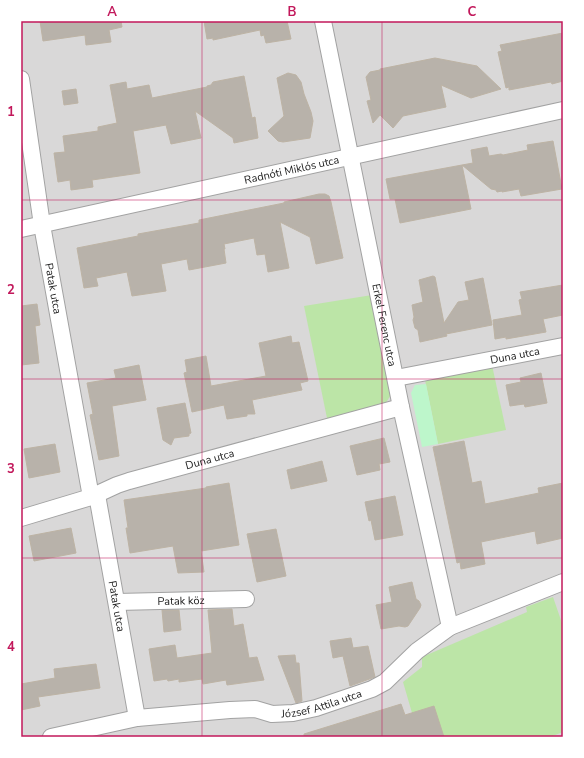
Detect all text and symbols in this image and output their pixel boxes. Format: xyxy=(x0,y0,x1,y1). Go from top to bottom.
text: A xyxy=(107,3,117,21)
text: B xyxy=(288,3,297,21)
text: C xyxy=(468,3,477,21)
text: 1 xyxy=(7,103,15,121)
street label: Radnóti Miklós utca xyxy=(243,152,341,188)
street label: Patak utca xyxy=(41,262,65,315)
text: 2 xyxy=(7,281,15,299)
street label: Erkel Ferenc utca xyxy=(368,282,400,368)
street label: Duna utca xyxy=(489,344,541,368)
street label: Duna utca xyxy=(184,446,236,473)
text: 3 xyxy=(7,460,15,478)
street label: Patak utca xyxy=(105,580,128,633)
street label: Patak köz xyxy=(157,593,205,609)
text: 4 xyxy=(7,638,15,656)
street label: József Attila utca xyxy=(280,686,364,722)

